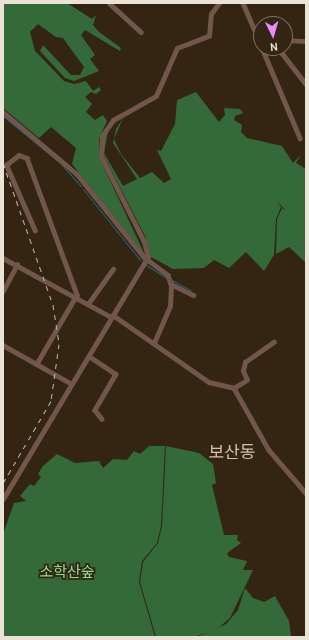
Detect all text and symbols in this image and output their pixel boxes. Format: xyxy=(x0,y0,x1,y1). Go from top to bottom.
north arrow xyxy=(253,16,293,56)
text: N xyxy=(269,40,278,54)
district label: 보산동 xyxy=(209,443,255,463)
park label: 소학산숲 xyxy=(39,564,95,582)

